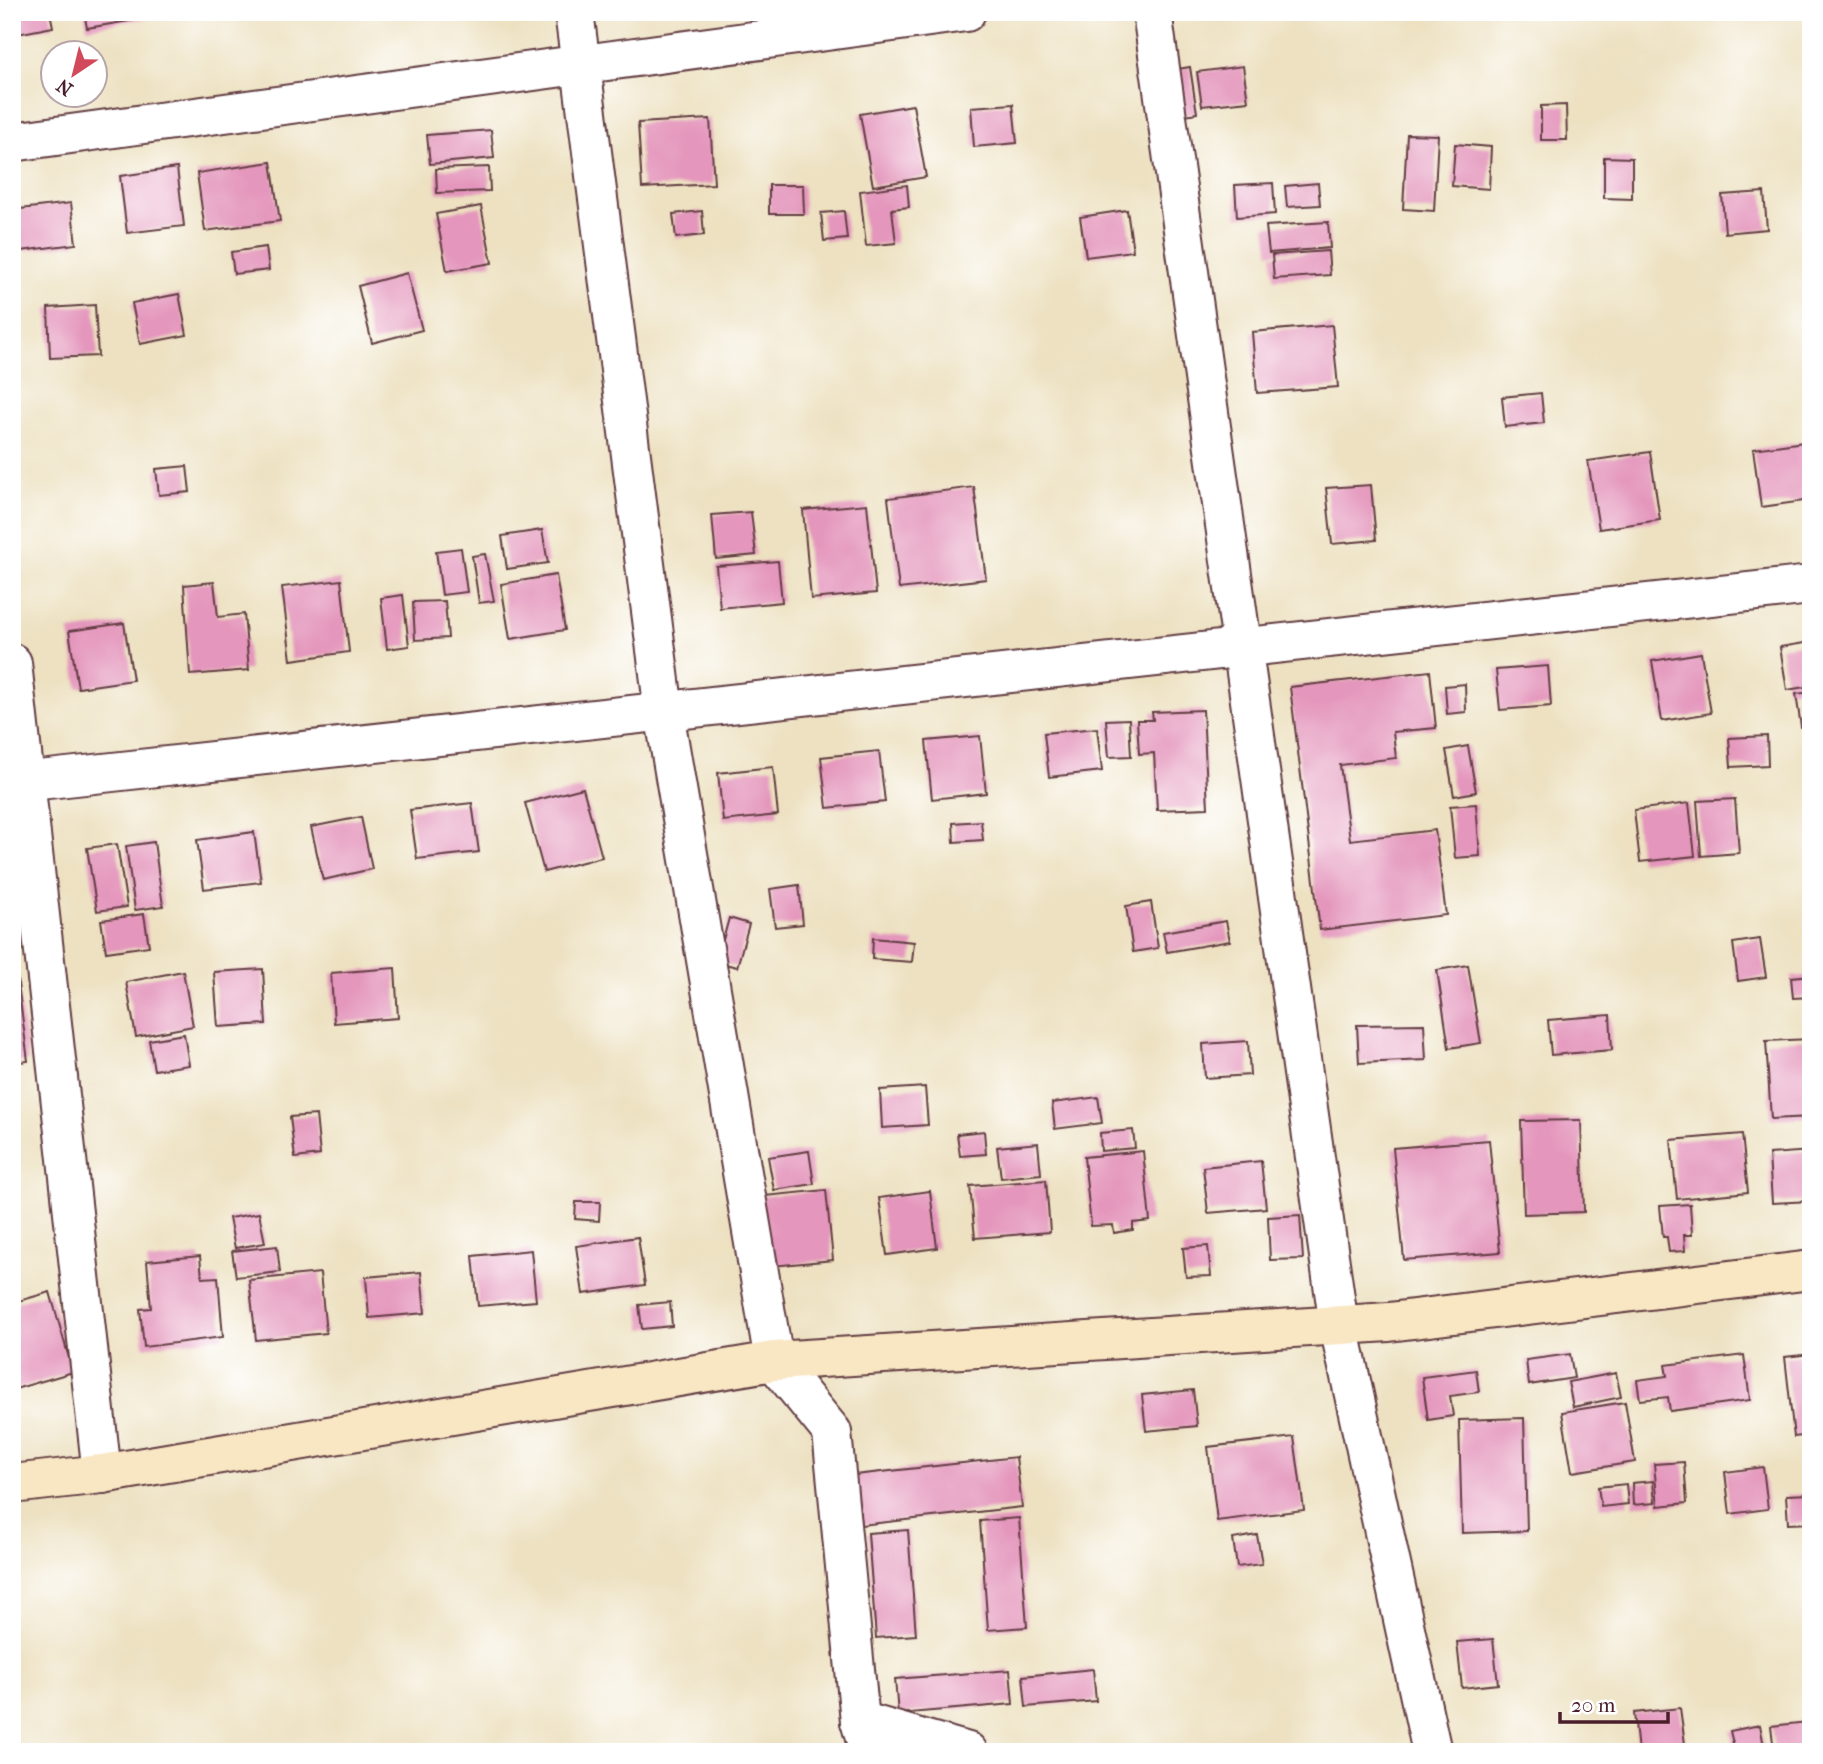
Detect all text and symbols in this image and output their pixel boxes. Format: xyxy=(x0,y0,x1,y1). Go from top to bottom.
north arrow xyxy=(38,38,108,108)
text: N xyxy=(52,74,77,100)
scale bar xyxy=(1560,1680,1669,1724)
text: 20 m xyxy=(1571,1693,1616,1717)

